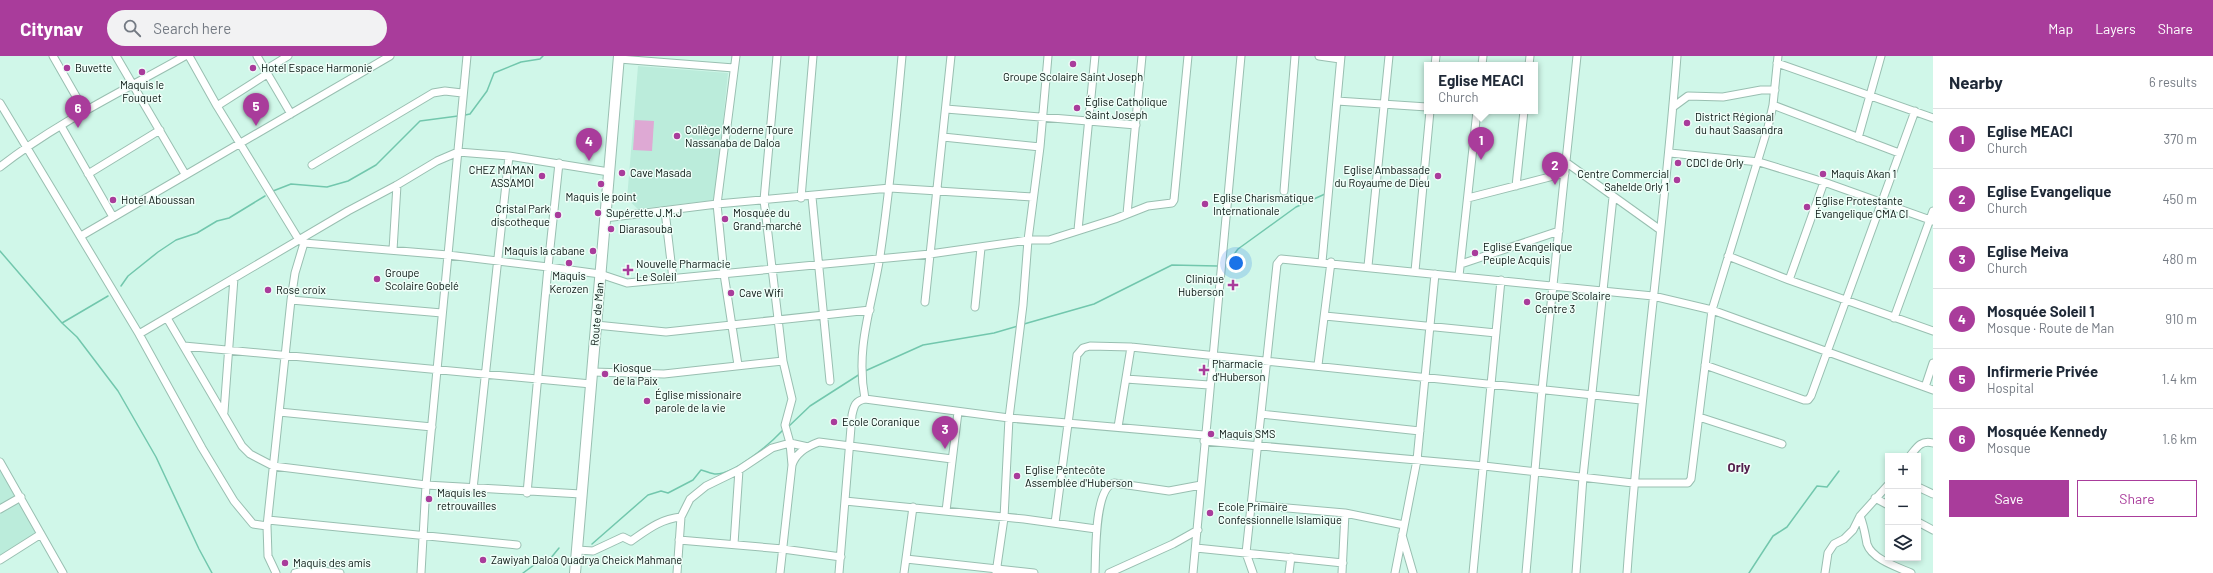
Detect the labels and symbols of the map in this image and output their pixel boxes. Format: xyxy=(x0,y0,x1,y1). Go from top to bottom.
marker: Groupe Scolaire Saint Joseph xyxy=(1068,59,1078,69)
place label: Buvette xyxy=(75,61,112,74)
place label: Hotel Espace Harmonie xyxy=(261,61,373,74)
marker: Buvette xyxy=(62,63,72,73)
marker: Hotel Espace Harmonie xyxy=(248,63,258,73)
marker: Maquis le Fouquet xyxy=(137,67,147,77)
place label: Groupe Scolaire Saint Joseph xyxy=(1003,70,1143,83)
place label: Maquis le Fouquet xyxy=(120,78,164,104)
pin: 5 xyxy=(243,93,269,126)
pin: 6 xyxy=(65,95,91,128)
place label: Église Catholique Saint Joseph xyxy=(1085,95,1168,121)
marker: Église Catholique Saint Joseph xyxy=(1072,103,1082,113)
place label: District Régional du haut Saasandra xyxy=(1695,110,1783,136)
marker: District Régional du haut Saasandra xyxy=(1682,118,1692,128)
place label: Collège Moderne Toure Nassanaba de Daloa xyxy=(685,123,794,149)
pin: 1 xyxy=(1468,127,1494,160)
pin: 4 xyxy=(576,128,602,161)
marker: Collège Moderne Toure Nassanaba de Daloa xyxy=(672,131,682,141)
pin: 2 xyxy=(1542,152,1568,185)
place label: CDCI de Orly xyxy=(1686,156,1744,169)
marker: CDCI de Orly xyxy=(1673,158,1683,168)
place label: CHEZ MAMAN ASSAMOI xyxy=(469,163,534,189)
place label: Eglise Ambassade du Royaume de Dieu xyxy=(1334,163,1430,189)
place label: Cave Masada xyxy=(630,166,691,179)
place label: Centre Commercial Sahelde Orly 1 xyxy=(1577,167,1669,193)
place label: Maquis Akan 1 xyxy=(1831,167,1896,180)
marker: Cave Masada xyxy=(617,168,627,178)
marker: Maquis Akan 1 xyxy=(1818,169,1828,179)
marker: CHEZ MAMAN ASSAMOI xyxy=(537,171,547,181)
marker: Eglise Ambassade du Royaume de Dieu xyxy=(1433,171,1443,181)
marker: Centre Commercial Sahelde Orly 1 xyxy=(1672,175,1682,185)
marker: Maquis le point xyxy=(596,179,606,189)
place label: Maquis le point xyxy=(565,190,637,203)
place label: Eglise Charismatique Internationale xyxy=(1213,191,1314,217)
place label: Hotel Aboussan xyxy=(121,193,195,206)
place label: Eglise Protestante Évangelique CMA CI xyxy=(1815,194,1908,220)
marker: Hotel Aboussan xyxy=(108,195,118,205)
marker: Eglise Charismatique Internationale xyxy=(1200,199,1210,209)
place label: Cristal Park discotheque xyxy=(491,202,550,228)
marker: Eglise Protestante Évangelique CMA CI xyxy=(1802,202,1812,212)
place label: Supérette J.M.J xyxy=(606,206,682,219)
place label: Mosquée du Grand-marché xyxy=(733,206,802,232)
marker: Supérette J.M.J xyxy=(593,208,603,218)
marker: Cristal Park discotheque xyxy=(553,210,563,220)
marker: Mosquée du Grand-marché xyxy=(720,214,730,224)
place label: Diarasouba xyxy=(619,222,673,235)
marker: Diarasouba xyxy=(606,224,616,234)
place label: Eglise Evangelique Peuple Acquis xyxy=(1483,240,1573,266)
place label: Maquis la cabane xyxy=(504,244,585,257)
marker: Maquis la cabane xyxy=(588,246,598,256)
marker: Eglise Evangelique Peuple Acquis xyxy=(1470,248,1480,258)
your location xyxy=(1226,253,1246,273)
place label: Nouvelle Pharmacie Le Soleil xyxy=(636,257,731,283)
marker: Maquis Kerozen xyxy=(564,258,574,268)
marker: Nouvelle Pharmacie Le Soleil xyxy=(623,265,633,275)
place label: Groupe Scolaire Gobelé xyxy=(385,266,459,292)
place label: Maquis Kerozen xyxy=(549,269,589,295)
place label: Clinique Huberson xyxy=(1178,272,1224,298)
marker: Groupe Scolaire Gobelé xyxy=(372,274,382,284)
marker: Clinique Huberson xyxy=(1227,279,1239,291)
street label: Route de Man xyxy=(587,281,606,346)
place label: Rose croix xyxy=(276,283,326,296)
marker: Rose croix xyxy=(263,285,273,295)
place label: Cave Wifi xyxy=(739,286,783,299)
marker: Cave Wifi xyxy=(726,288,736,298)
place label: Groupe Scolaire Centre 3 xyxy=(1535,289,1611,315)
marker: Groupe Scolaire Centre 3 xyxy=(1522,297,1532,307)
place label: Pharmacie d'Huberson xyxy=(1212,357,1266,383)
place label: Kiosque de la Paix xyxy=(613,361,658,387)
marker: Pharmacie d'Huberson xyxy=(1199,365,1209,375)
marker: Kiosque de la Paix xyxy=(600,369,610,379)
place label: Église missionaire parole de la vie xyxy=(655,388,742,414)
marker: Église missionaire parole de la vie xyxy=(642,396,652,406)
place label: Ecole Coranique xyxy=(842,415,920,428)
pin: 3 xyxy=(932,416,958,449)
marker: Ecole Coranique xyxy=(829,417,839,427)
place label: Maquis SMS xyxy=(1219,427,1275,440)
marker: Maquis SMS xyxy=(1206,429,1216,439)
district label: Orly xyxy=(1728,459,1751,475)
place label: Eglise Pentecôte Assemblée d'Huberson xyxy=(1025,463,1133,489)
marker: Eglise Pentecôte Assemblée d'Huberson xyxy=(1012,471,1022,481)
place label: Maquis les retrouvailles xyxy=(437,486,496,512)
marker: Maquis les retrouvailles xyxy=(424,494,434,504)
place label: Ecole Primaire Confessionnelle Islamique xyxy=(1218,500,1342,526)
marker: Ecole Primaire Confessionnelle Islamique xyxy=(1205,508,1215,518)
place label: Zawiyah Daloa Quadrya Cheick Mahmane xyxy=(491,553,682,566)
marker: Zawiyah Daloa Quadrya Cheick Mahmane xyxy=(478,555,488,565)
place label: Maquis des amis xyxy=(293,556,371,569)
marker: Maquis des amis xyxy=(280,558,290,568)

